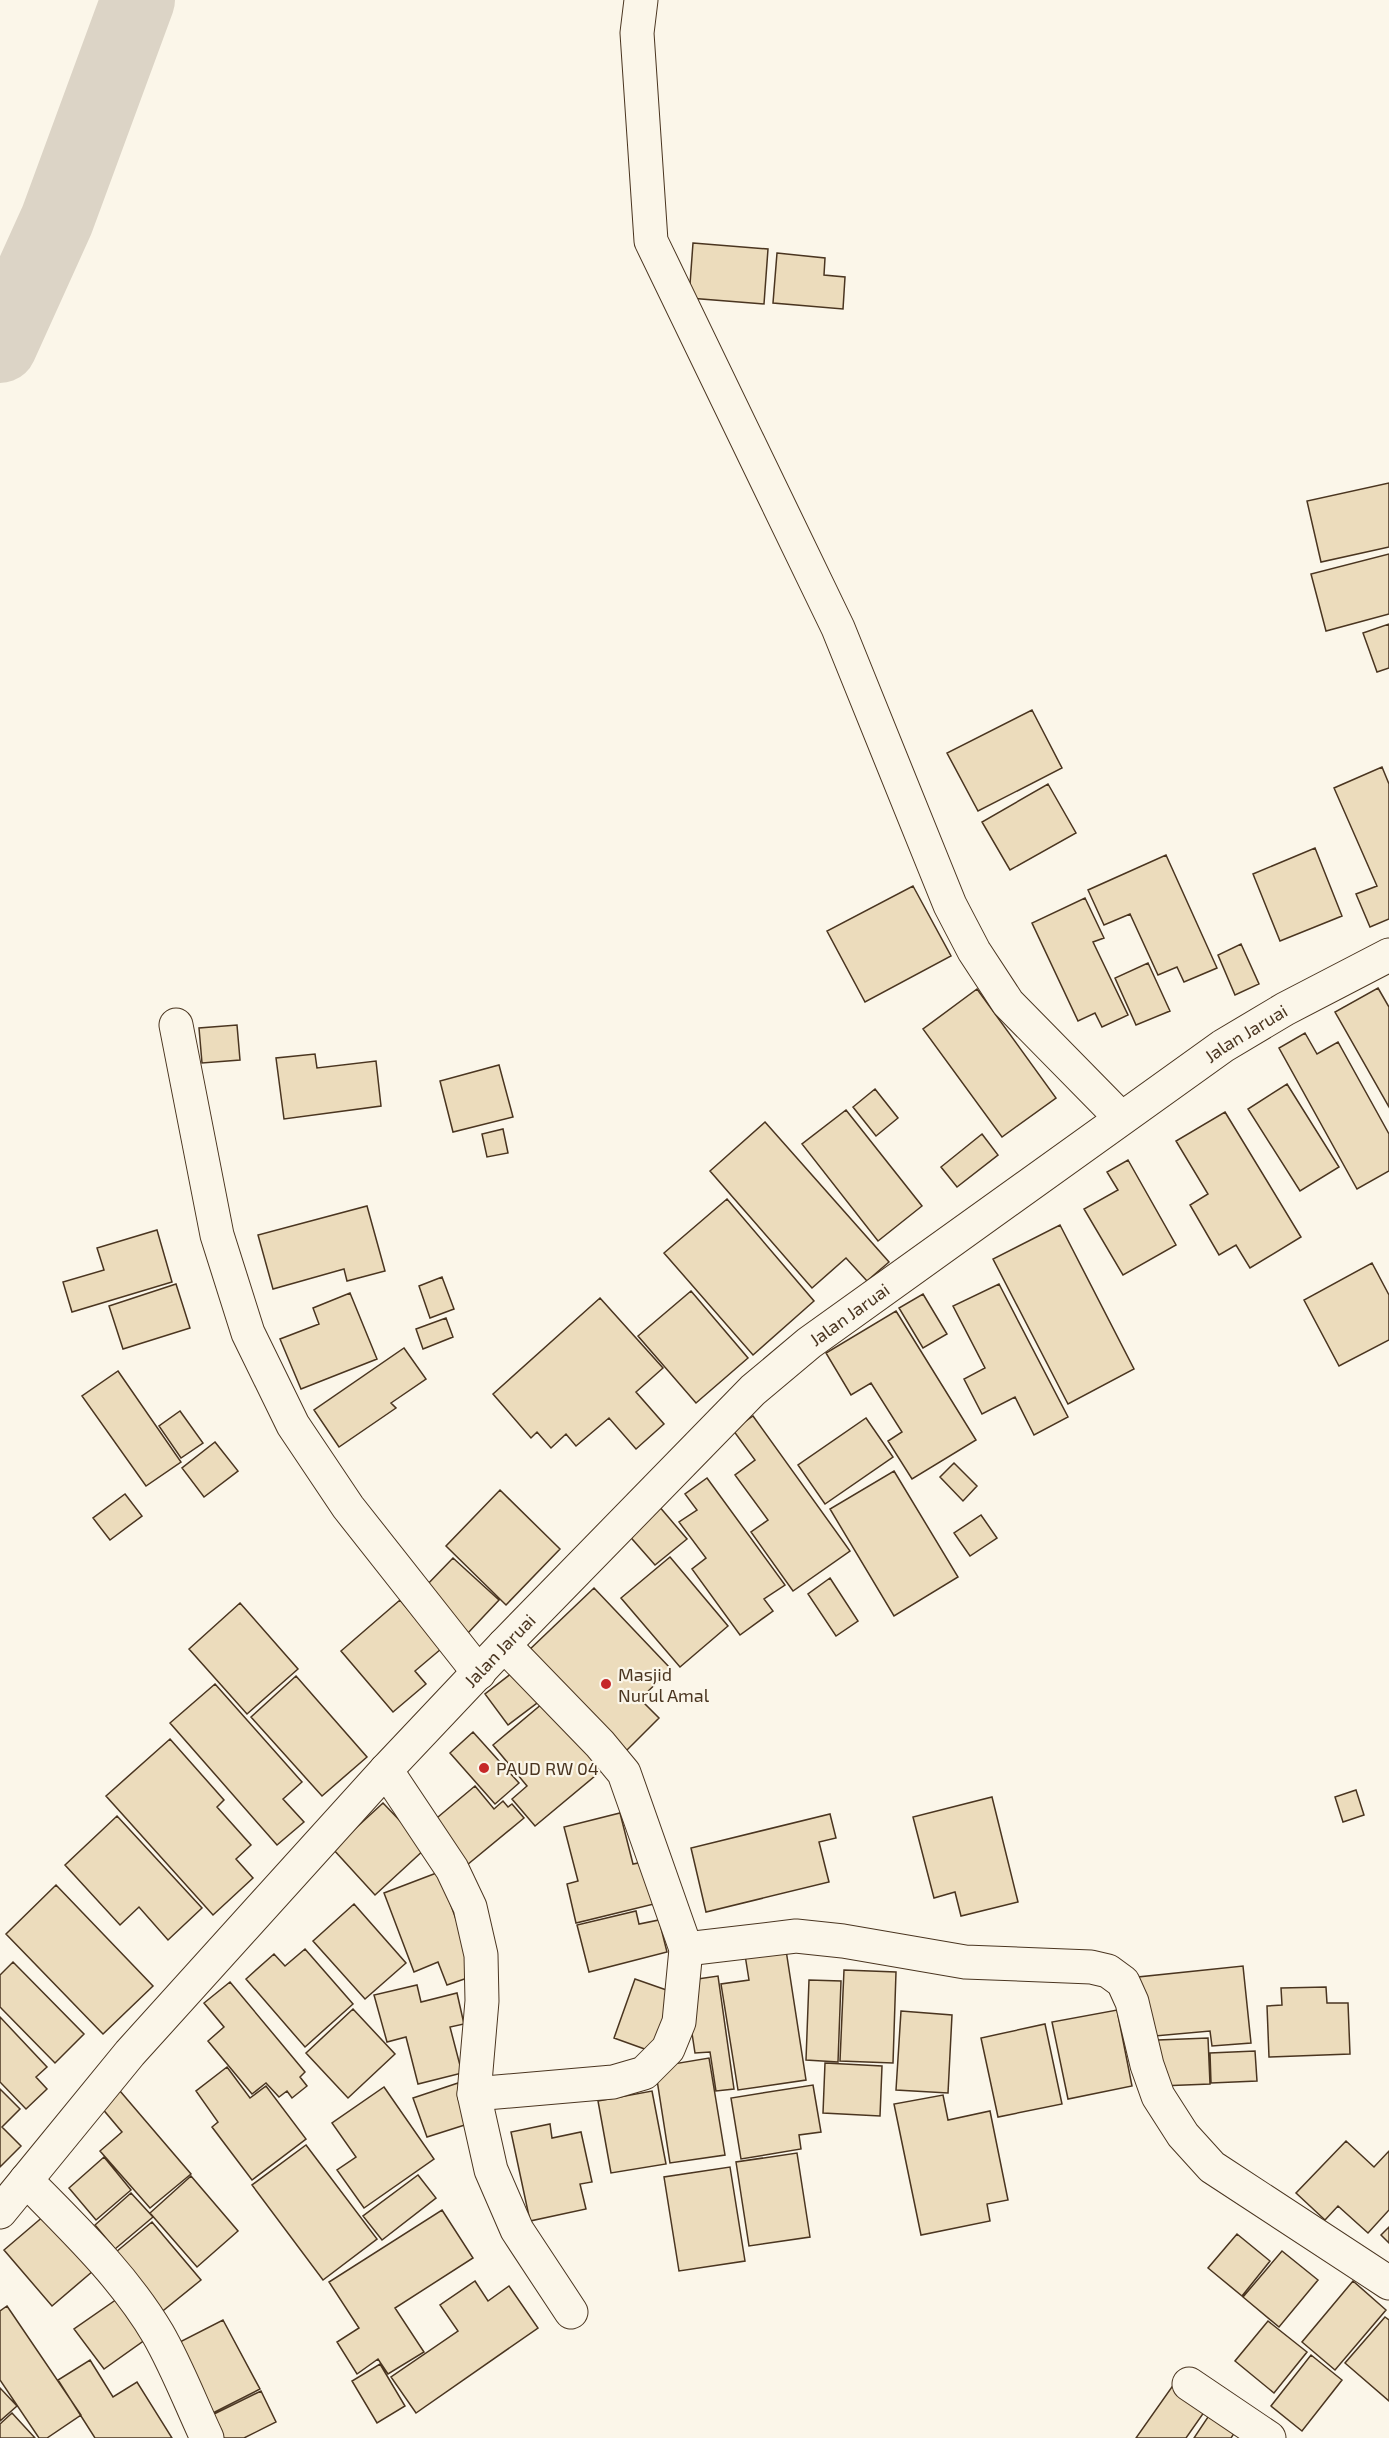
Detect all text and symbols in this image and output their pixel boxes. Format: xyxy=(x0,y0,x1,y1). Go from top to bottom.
street label: Jalan Jaruai xyxy=(1200,999,1291,1067)
street label: Jalan Jaruai xyxy=(805,1278,894,1350)
street label: Jalan Jaruai xyxy=(459,1609,540,1691)
place label: Masjid Nurul Amal xyxy=(618,1663,710,1706)
marker: Masjid Nurul Amal xyxy=(599,1677,613,1691)
place label: PAUD RW 04 xyxy=(496,1757,599,1779)
marker: PAUD RW 04 xyxy=(477,1761,491,1775)

